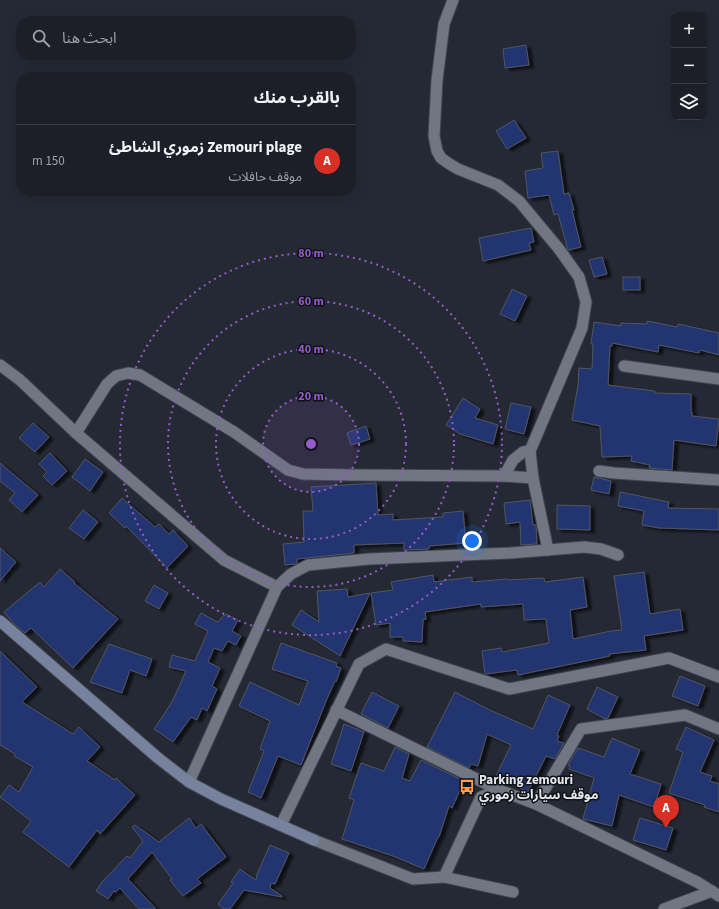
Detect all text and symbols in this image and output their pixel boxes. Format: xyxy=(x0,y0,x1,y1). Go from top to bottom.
map controls xyxy=(671,12,707,120)
button: + xyxy=(671,12,707,48)
search box xyxy=(16,16,356,60)
icon: search xyxy=(30,27,52,49)
text: ابحث هنا xyxy=(62,28,117,49)
button: − xyxy=(671,48,707,84)
button: layers xyxy=(671,84,707,120)
text: بالقرب منك xyxy=(254,86,340,110)
text: Zemouri plage زموري الشاطئ xyxy=(109,137,302,158)
text: 150 m xyxy=(32,152,65,170)
text: A xyxy=(323,152,331,170)
text: موقف حافلات xyxy=(228,168,302,186)
text: 80 m xyxy=(298,245,324,262)
text: 60 m xyxy=(298,293,324,310)
text: 40 m xyxy=(298,341,324,358)
text: 20 m xyxy=(298,388,324,405)
centre of rings xyxy=(304,437,318,451)
your location xyxy=(462,531,482,551)
place label: Parking zemouri موقف سيارات زموري xyxy=(479,771,598,805)
bus stop icon: Parking zemouri موقف سيارات زموري xyxy=(458,778,476,796)
pin: A xyxy=(653,795,679,828)

